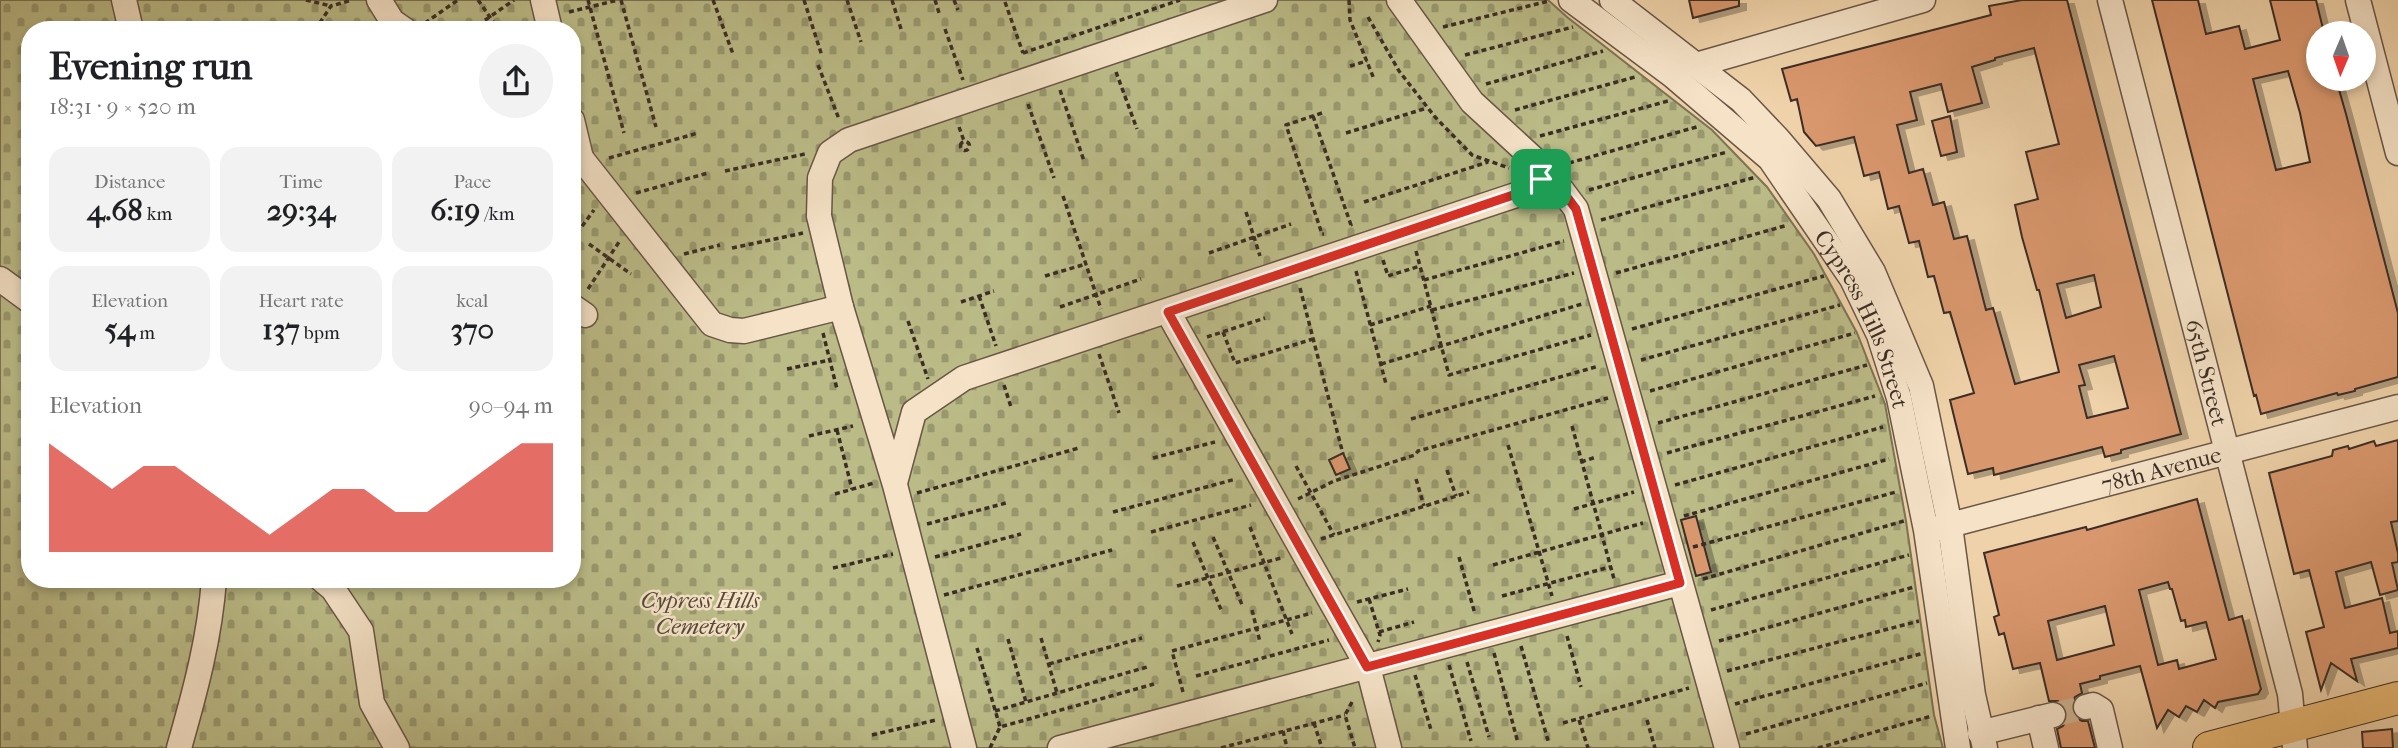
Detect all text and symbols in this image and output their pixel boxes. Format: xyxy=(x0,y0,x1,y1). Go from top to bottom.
north arrow xyxy=(2306,21,2376,91)
map controls xyxy=(2306,21,2376,91)
text: Evening run xyxy=(49,44,252,89)
button: share xyxy=(479,44,553,118)
text: 18:31 · 9 × 520 m xyxy=(49,93,196,120)
pin xyxy=(1511,149,1571,209)
icon: arrive xyxy=(1522,160,1560,198)
text: Distance xyxy=(94,171,165,193)
text: Time xyxy=(279,171,323,193)
text: Pace xyxy=(453,171,491,193)
text: 4.68 xyxy=(87,193,143,228)
text: 29:34 xyxy=(267,193,335,228)
text: 6:19 xyxy=(430,193,480,228)
text: km xyxy=(143,203,172,225)
text: /km xyxy=(480,203,514,225)
street label: Cypress Hills Street xyxy=(1809,225,1914,411)
text: Elevation xyxy=(91,290,168,312)
text: Heart rate xyxy=(258,290,344,312)
text: kcal xyxy=(456,290,488,312)
text: 54 xyxy=(104,312,135,347)
text: 137 xyxy=(262,312,300,347)
text: 370 xyxy=(451,312,494,347)
street label: 65th Street xyxy=(2180,316,2233,429)
text: m xyxy=(135,322,155,344)
text: bpm xyxy=(300,322,340,344)
text: Elevation xyxy=(49,392,142,419)
text: 90–94 m xyxy=(469,392,553,419)
street label: 78th Avenue xyxy=(2098,441,2224,498)
park label: Cypress Hills Cemetery xyxy=(641,587,760,640)

